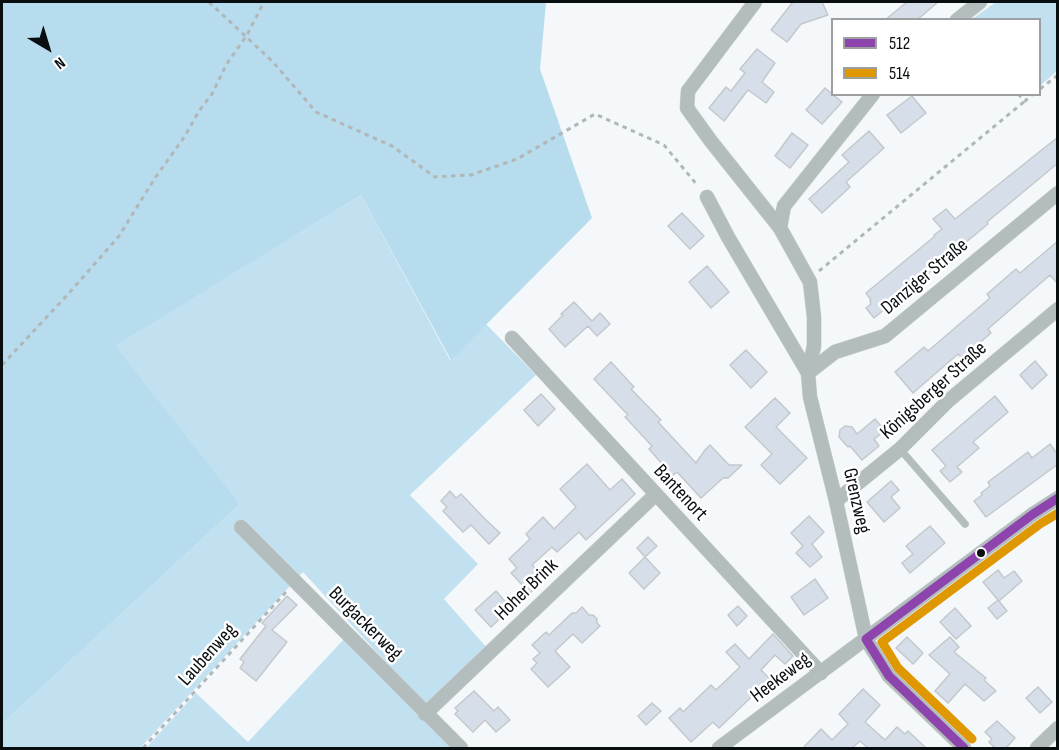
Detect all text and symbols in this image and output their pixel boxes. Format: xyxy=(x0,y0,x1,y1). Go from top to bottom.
north arrow xyxy=(18,18,78,78)
legend xyxy=(831,18,1041,96)
text: 512 xyxy=(889,33,910,54)
text: N xyxy=(50,52,69,73)
text: 514 xyxy=(889,63,910,84)
street label: Danziger Straße xyxy=(877,234,973,320)
street label: Königsberger Straße xyxy=(876,337,992,445)
street label: Bantenort xyxy=(648,460,712,526)
street label: Grenzweg xyxy=(837,466,875,536)
unlabelled marker xyxy=(975,547,987,559)
street label: Hoher Brink xyxy=(490,554,564,626)
street label: Burgackerweg xyxy=(323,582,407,666)
street label: Laubenweg xyxy=(174,619,242,691)
street label: Heekeweg xyxy=(746,648,816,708)

